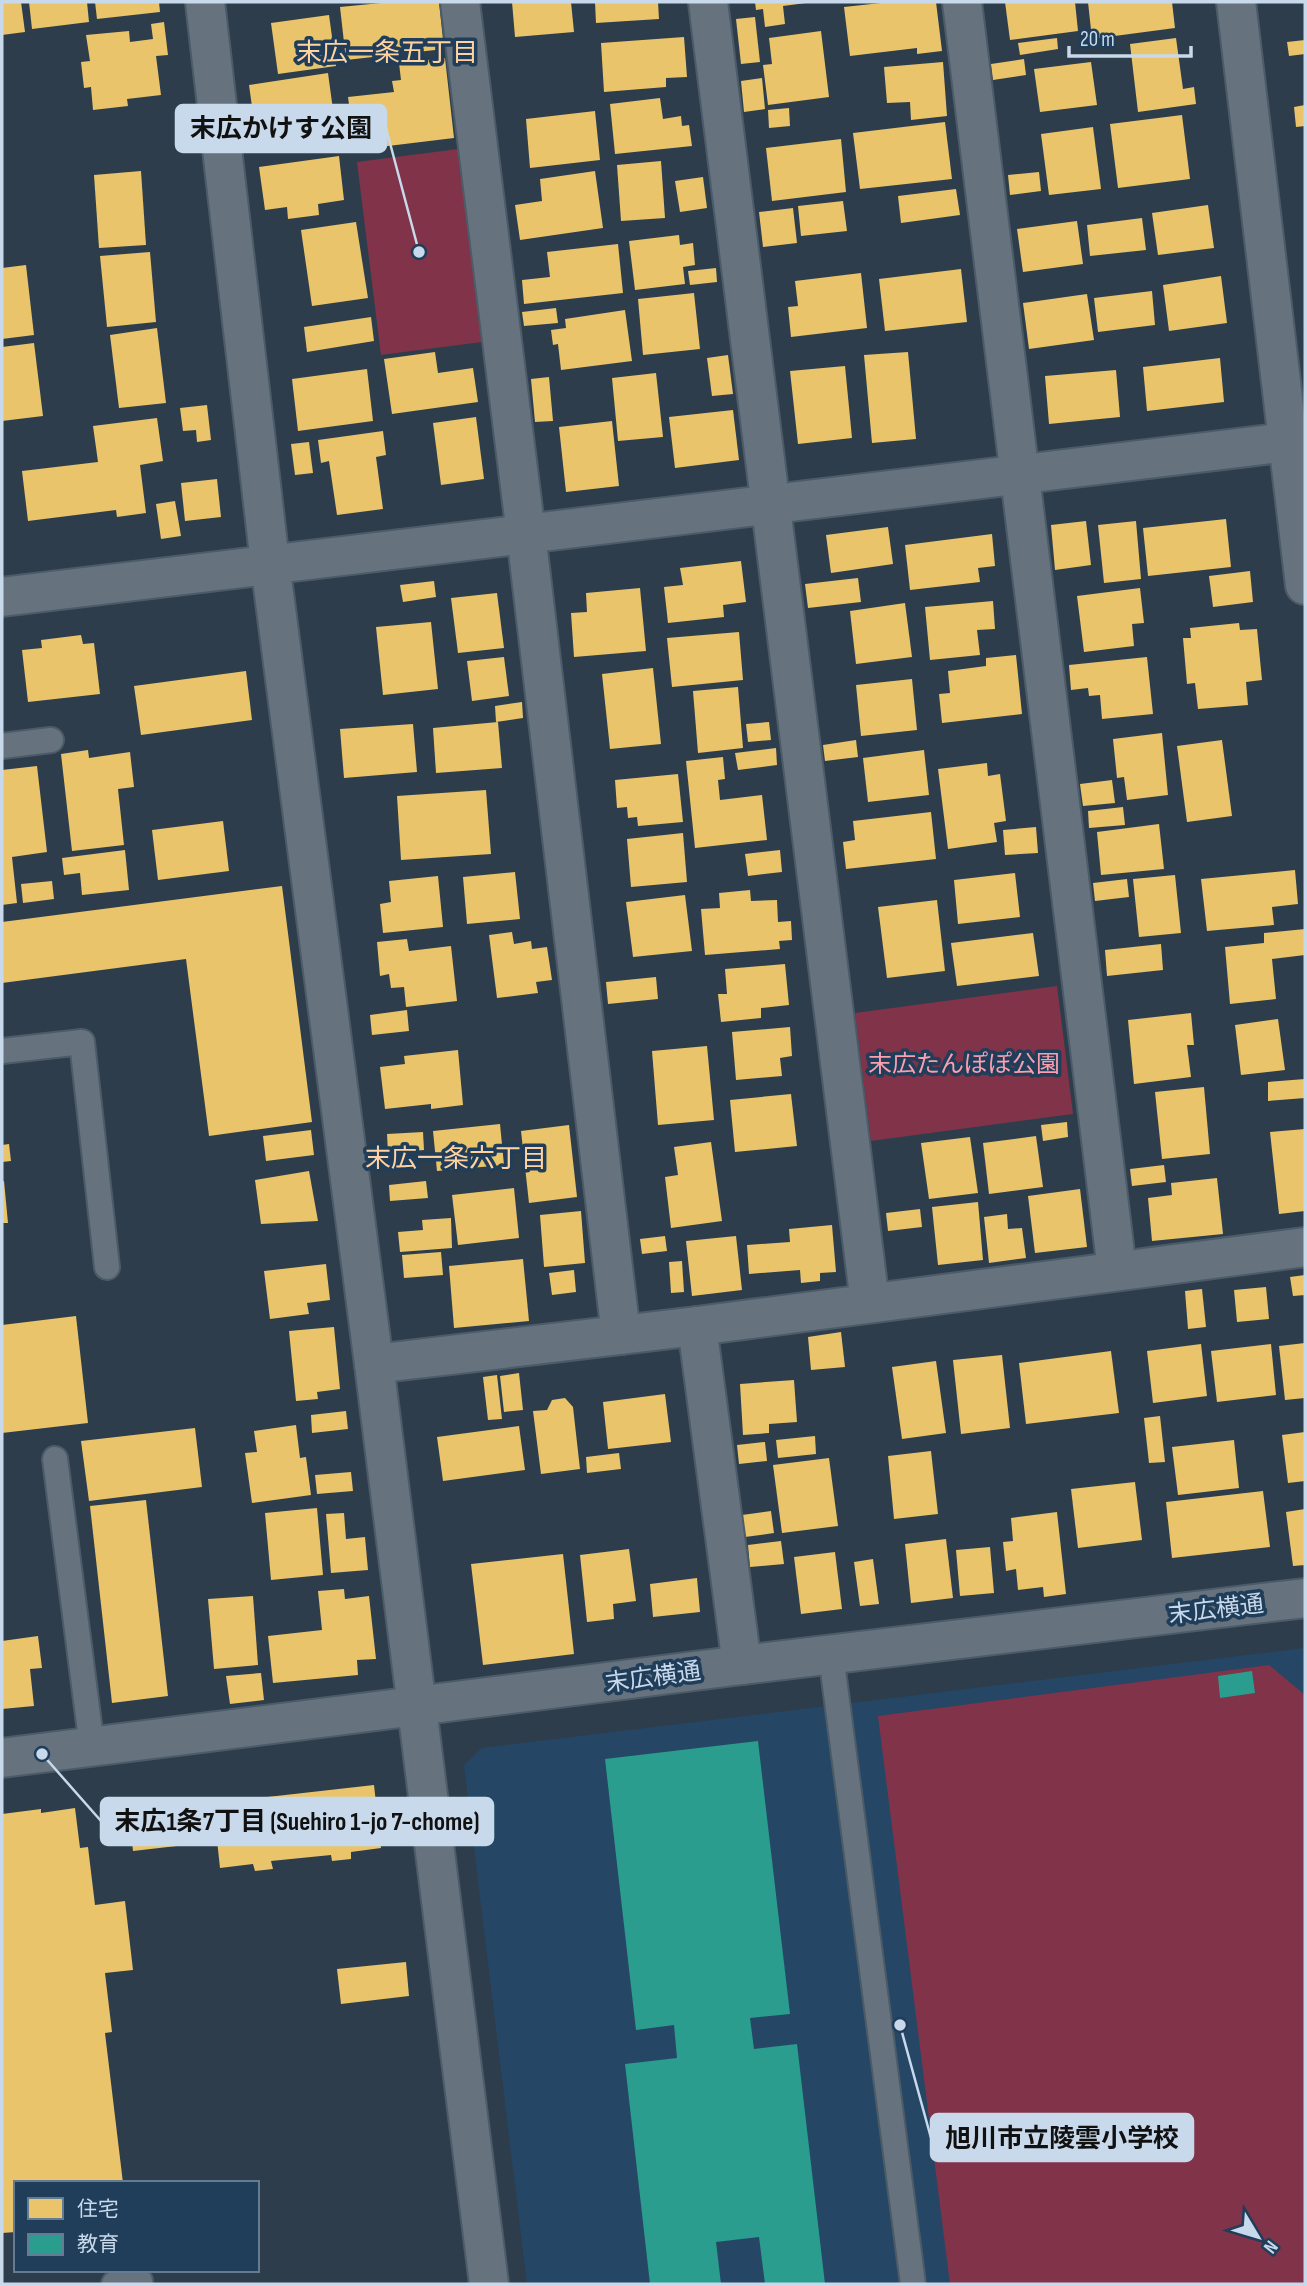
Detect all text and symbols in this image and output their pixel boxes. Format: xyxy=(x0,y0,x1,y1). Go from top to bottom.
scale bar xyxy=(1069,14,1192,58)
text: 20 m xyxy=(1080,27,1115,52)
district label: 末広一条五丁目 xyxy=(296,38,478,69)
callout: 末広かけす公園 xyxy=(176,105,386,152)
text: 末広かけす公園 xyxy=(190,114,372,145)
park label: 末広たんぽぽ公園 xyxy=(868,1050,1060,1079)
district label: 末広一条六丁目 xyxy=(365,1144,547,1175)
street label: 末広横通 xyxy=(1167,1589,1265,1630)
street label: 末広横通 xyxy=(604,1656,703,1699)
callout: 末広1条7丁目 (Suehiro 1-jo 7-chome) xyxy=(101,1798,493,1845)
text: 末広1条7丁目 (Suehiro 1-jo 7-chome) xyxy=(115,1807,479,1838)
callout: 旭川市立陵雲小学校 xyxy=(931,2114,1193,2161)
text: 旭川市立陵雲小学校 xyxy=(945,2124,1179,2155)
legend xyxy=(14,2181,259,2272)
text: 住宅 xyxy=(77,2197,119,2222)
north arrow xyxy=(1223,2202,1293,2272)
text: 教育 xyxy=(77,2232,119,2257)
text: N xyxy=(1258,2235,1282,2258)

